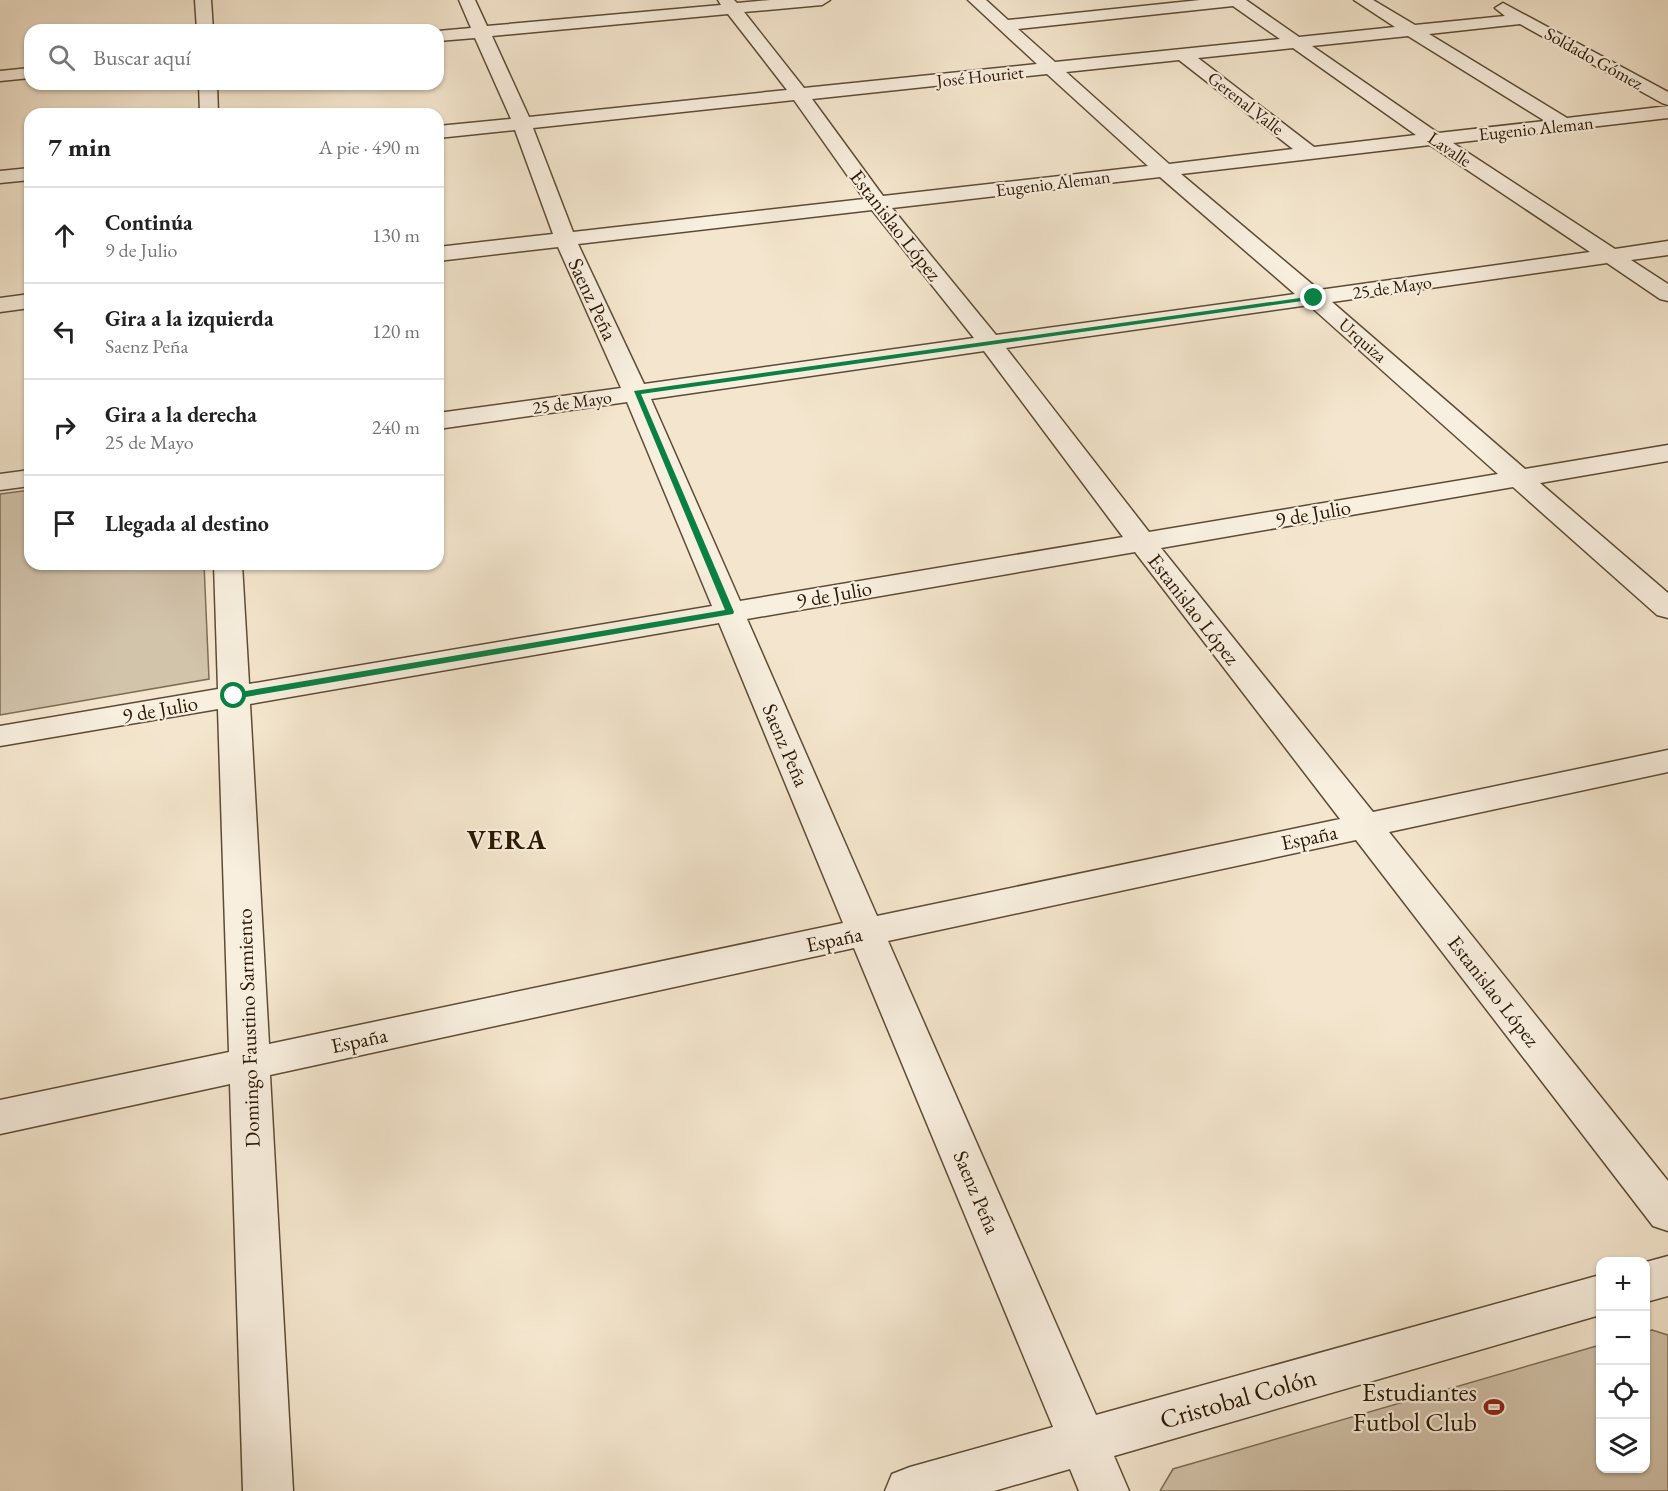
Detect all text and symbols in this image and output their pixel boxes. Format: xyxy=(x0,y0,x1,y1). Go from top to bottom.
street label: Soldado Gómez xyxy=(1541,21,1647,95)
search box xyxy=(24,24,444,90)
icon: search xyxy=(45,41,78,74)
text: Buscar aquí xyxy=(93,43,191,72)
street label: José Houriet xyxy=(933,60,1025,92)
street label: Gerenal Valle xyxy=(1203,66,1289,140)
street label: Eugenio Aleman xyxy=(1477,110,1595,145)
street label: Lavalle xyxy=(1424,126,1476,172)
text: 7 min xyxy=(48,130,111,164)
text: A pie · 490 m xyxy=(319,134,420,160)
street label: Estanislao López xyxy=(844,164,948,286)
street label: Eugenio Aleman xyxy=(994,164,1112,201)
text: Continúa xyxy=(105,208,193,237)
icon: ahead xyxy=(48,219,81,252)
text: 130 m xyxy=(372,222,420,248)
text: 9 de Julio xyxy=(105,237,177,263)
street label: Saenz Peña xyxy=(562,254,624,345)
street label: 25 de Mayo xyxy=(1351,270,1433,304)
route end xyxy=(1300,284,1326,310)
text: Gira a la izquierda xyxy=(105,304,274,333)
street label: Urquiza xyxy=(1334,313,1393,368)
icon: left xyxy=(48,315,81,348)
text: 120 m xyxy=(372,318,420,344)
text: Saenz Peña xyxy=(105,333,189,359)
street label: 25 de Mayo xyxy=(531,385,613,419)
text: Gira a la derecha xyxy=(105,400,257,429)
icon: right xyxy=(48,411,81,444)
text: 240 m xyxy=(372,414,420,440)
text: 25 de Mayo xyxy=(105,429,194,455)
street label: 9 de Julio xyxy=(1273,493,1353,533)
icon: arrive xyxy=(48,507,81,540)
text: Llegada al destino xyxy=(105,509,269,538)
street label: Estanislao López xyxy=(1142,548,1246,670)
street label: 9 de Julio xyxy=(794,574,874,614)
route start xyxy=(220,682,246,708)
street label: 9 de Julio xyxy=(120,689,200,729)
street label: Saenz Peña xyxy=(756,699,816,791)
street label: España xyxy=(1278,818,1340,856)
district label: VERA xyxy=(467,822,547,857)
street label: Domingo Faustino Sarmiento xyxy=(230,908,266,1148)
street label: España xyxy=(803,920,865,958)
street label: Estanislao López xyxy=(1442,930,1546,1052)
street label: España xyxy=(328,1021,390,1059)
street label: Saenz Peña xyxy=(947,1146,1007,1238)
map controls xyxy=(1596,1257,1650,1473)
button: + xyxy=(1596,1257,1650,1311)
button: − xyxy=(1596,1311,1650,1365)
street label: Cristobal Colón xyxy=(1156,1359,1321,1437)
button: locate xyxy=(1596,1365,1650,1419)
place label: Estudiantes Futbol Club xyxy=(1353,1375,1477,1439)
sports icon: Estudiantes Futbol Club xyxy=(1482,1395,1506,1419)
button: layers xyxy=(1596,1419,1650,1473)

